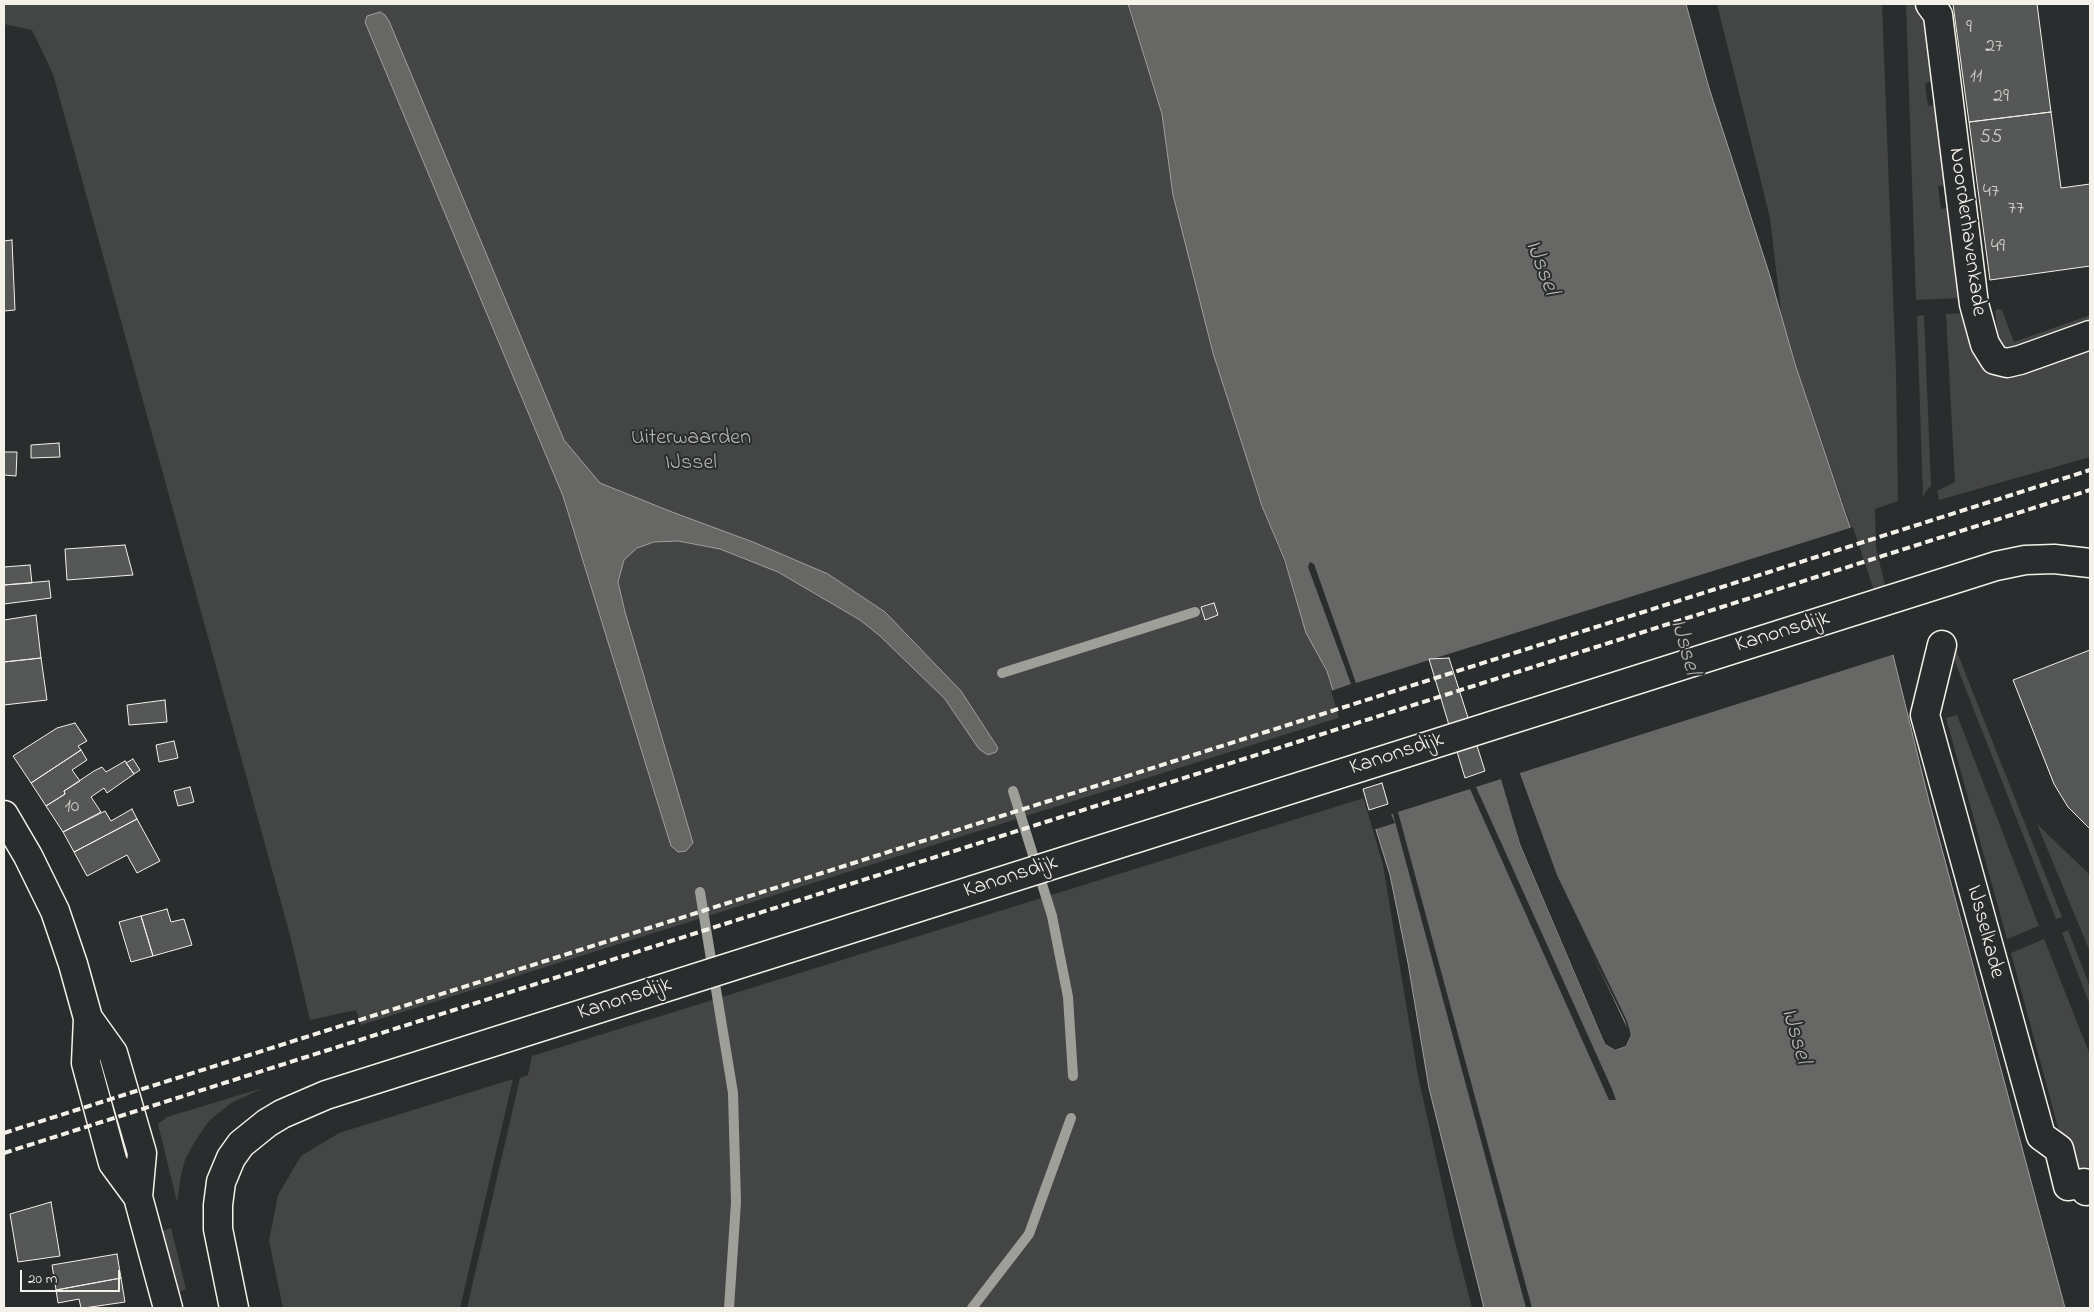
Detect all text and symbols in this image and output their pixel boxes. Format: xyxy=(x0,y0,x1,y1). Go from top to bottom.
house number: 9 xyxy=(1966,17,1972,41)
house number: 27 xyxy=(1985,36,2003,60)
house number: 11 xyxy=(1970,66,1982,90)
house number: 29 xyxy=(1993,86,2009,110)
house number: 55 xyxy=(1980,127,2002,151)
street label: Noorderhavenkade xyxy=(1941,146,1991,318)
house number: 47 xyxy=(1983,181,1999,205)
house number: 77 xyxy=(2008,198,2024,222)
water label: IJssel xyxy=(1516,236,1564,300)
house number: 49 xyxy=(1991,236,2005,260)
park label: Uiterwaarden IJssel xyxy=(631,426,751,478)
street label: Kanonsdijk xyxy=(1733,606,1833,660)
water label: IJssel xyxy=(1661,616,1705,678)
street label: Kanonsdijk xyxy=(1347,727,1447,783)
house number: 10 xyxy=(65,796,79,820)
street label: Kanonsdijk xyxy=(961,850,1061,906)
street label: IJsselkade xyxy=(1959,882,2009,982)
street label: Kanonsdijk xyxy=(575,972,675,1028)
water label: IJssel xyxy=(1772,1005,1816,1067)
scale bar xyxy=(22,1260,122,1292)
text: 20 m xyxy=(28,1268,57,1290)

